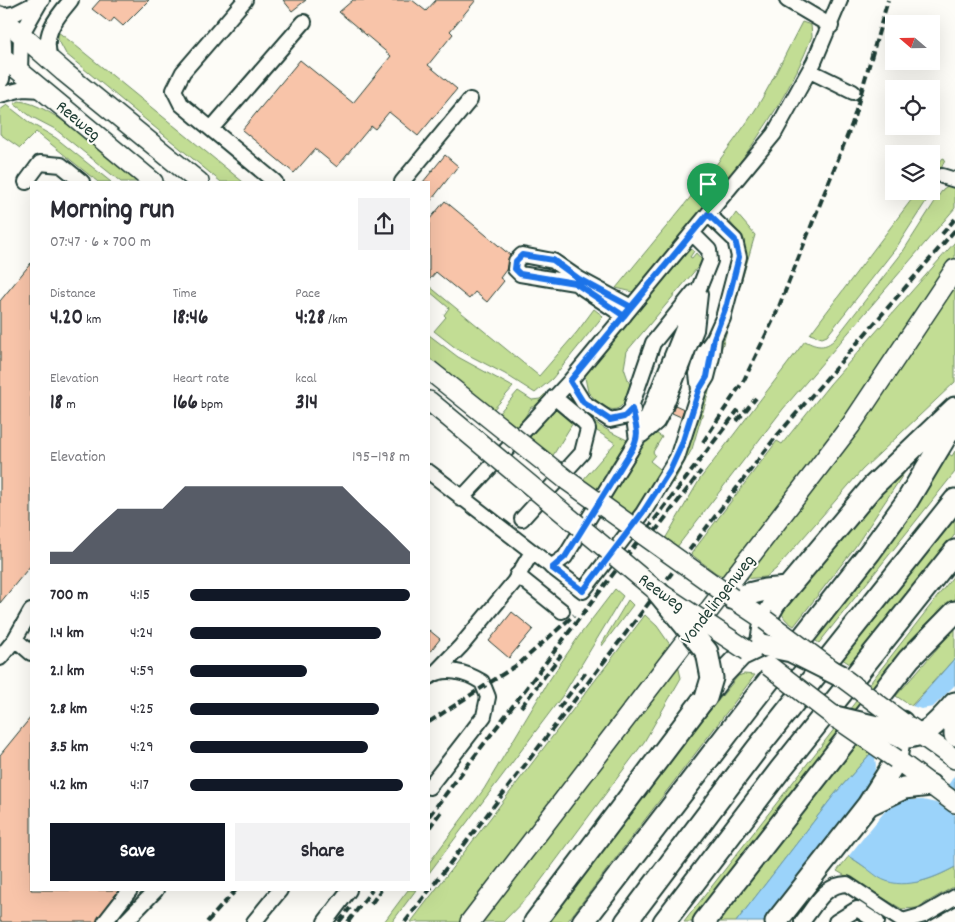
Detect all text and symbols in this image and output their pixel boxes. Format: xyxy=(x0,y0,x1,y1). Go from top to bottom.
north arrow xyxy=(885,15,940,70)
map controls xyxy=(885,15,940,200)
button: locate xyxy=(885,80,940,135)
street label: Reeweg xyxy=(49,96,105,148)
button: layers xyxy=(885,145,940,200)
pin xyxy=(687,163,729,214)
icon: arrive xyxy=(694,170,722,198)
text: Morning run xyxy=(50,192,174,232)
button: share xyxy=(358,198,410,250)
text: 07:47 · 6 × 700 m xyxy=(50,231,151,254)
text: Distance xyxy=(50,284,96,304)
text: Time xyxy=(173,284,197,304)
text: Pace xyxy=(295,284,320,304)
text: 4.20 xyxy=(50,304,83,334)
text: 18:46 xyxy=(173,304,208,334)
text: 4:28 xyxy=(295,304,325,334)
text: km xyxy=(83,310,101,330)
text: /km xyxy=(325,310,348,330)
text: Elevation xyxy=(50,369,99,389)
text: Heart rate xyxy=(173,369,229,389)
text: kcal xyxy=(295,369,317,389)
text: 18 xyxy=(50,389,63,419)
text: 166 xyxy=(173,389,198,419)
text: 314 xyxy=(295,389,318,419)
text: m xyxy=(63,395,76,415)
text: bpm xyxy=(198,395,223,415)
text: Elevation xyxy=(50,446,106,469)
text: 195–198 m xyxy=(352,446,410,469)
street label: Vondelingenweg xyxy=(676,550,762,651)
street label: Reeweg xyxy=(632,569,689,619)
text: 700 m xyxy=(50,584,88,607)
text: 4:15 xyxy=(130,584,150,607)
text: 1.4 km xyxy=(50,622,84,645)
text: 4:24 xyxy=(130,622,153,645)
text: 2.1 km xyxy=(50,660,84,683)
text: 4:59 xyxy=(130,660,154,683)
text: 2.8 km xyxy=(50,698,87,721)
text: 4:25 xyxy=(130,698,154,721)
text: 3.5 km xyxy=(50,736,88,759)
text: 4:29 xyxy=(130,736,154,759)
text: 4.2 km xyxy=(50,774,88,797)
text: 4:17 xyxy=(130,774,149,797)
button: Save xyxy=(50,823,225,881)
button: Share xyxy=(235,823,410,881)

